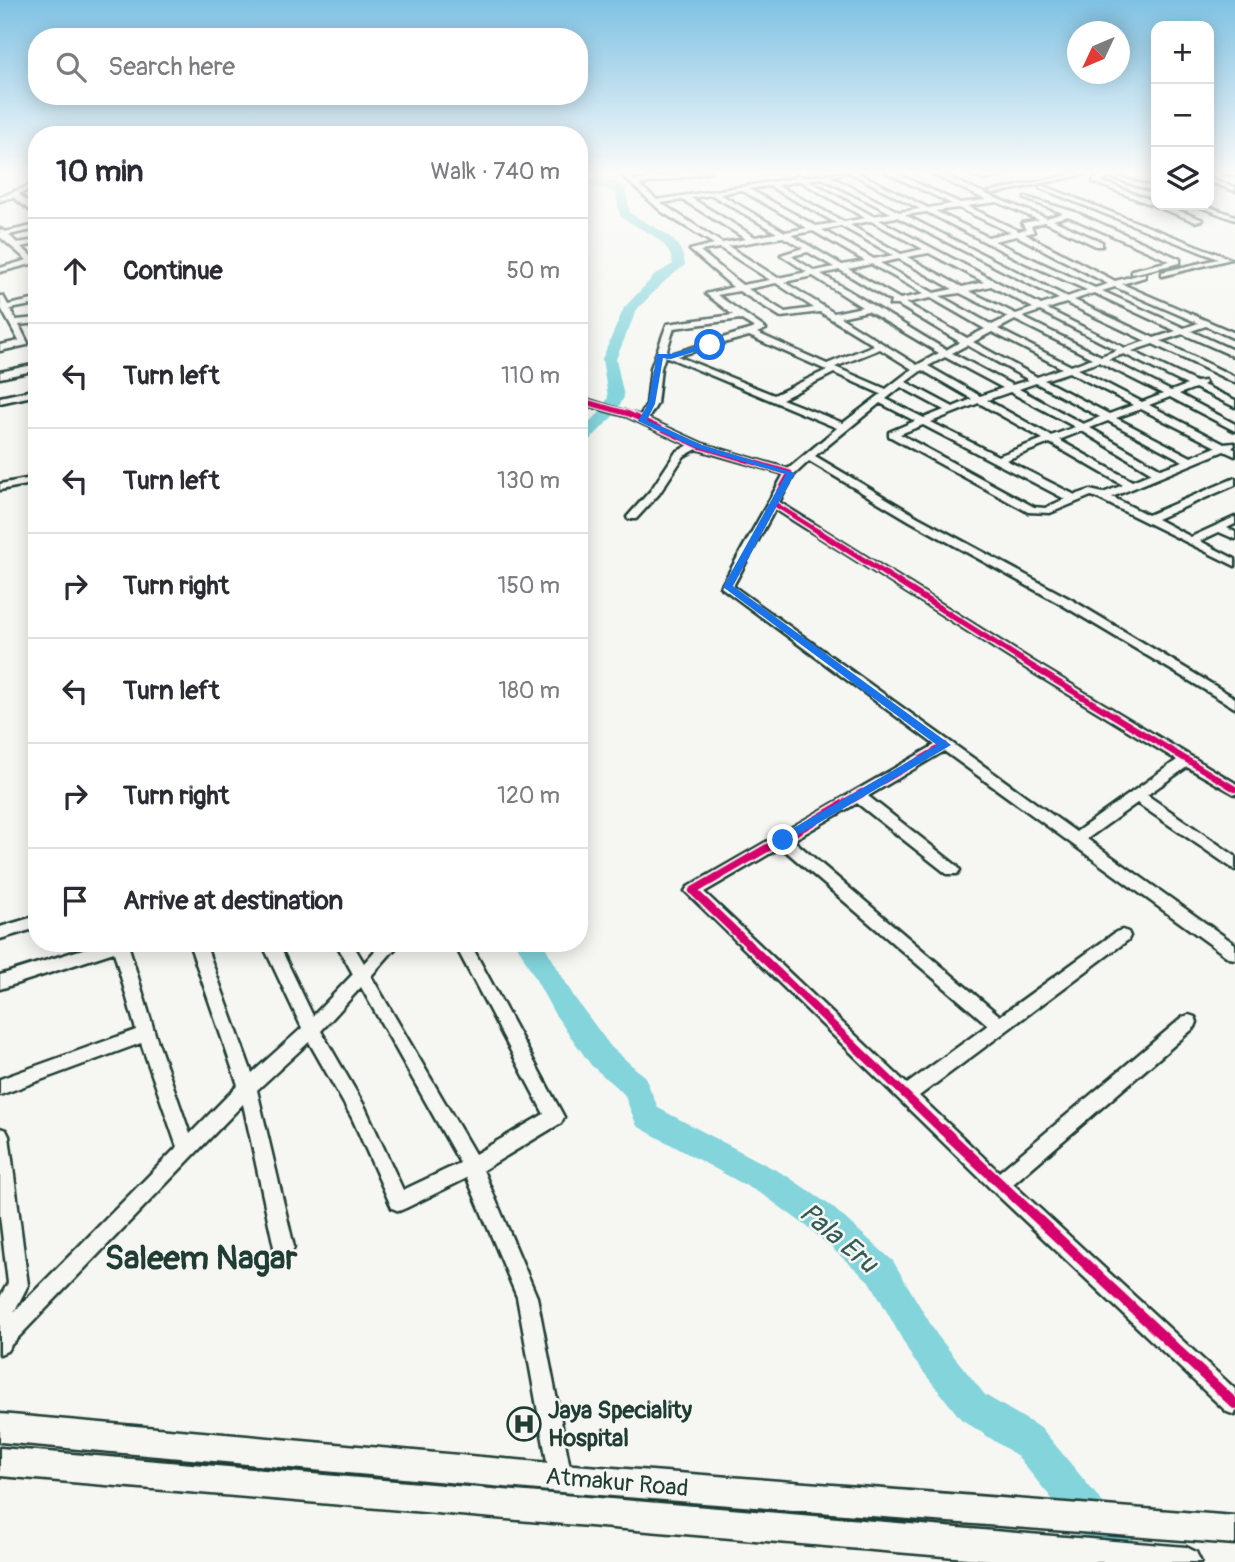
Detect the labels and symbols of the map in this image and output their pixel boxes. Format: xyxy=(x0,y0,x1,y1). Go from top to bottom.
north arrow xyxy=(1067,21,1130,84)
route start xyxy=(694,329,725,360)
route end xyxy=(767,824,798,855)
water label: Pala Eru xyxy=(792,1195,886,1282)
district label: Saleem Nagar xyxy=(105,1238,297,1279)
place label: Jaya Speciality Hospital xyxy=(548,1396,693,1453)
hospital icon: Jaya Speciality Hospital xyxy=(505,1405,543,1443)
street label: Atmakur Road xyxy=(544,1462,690,1503)

